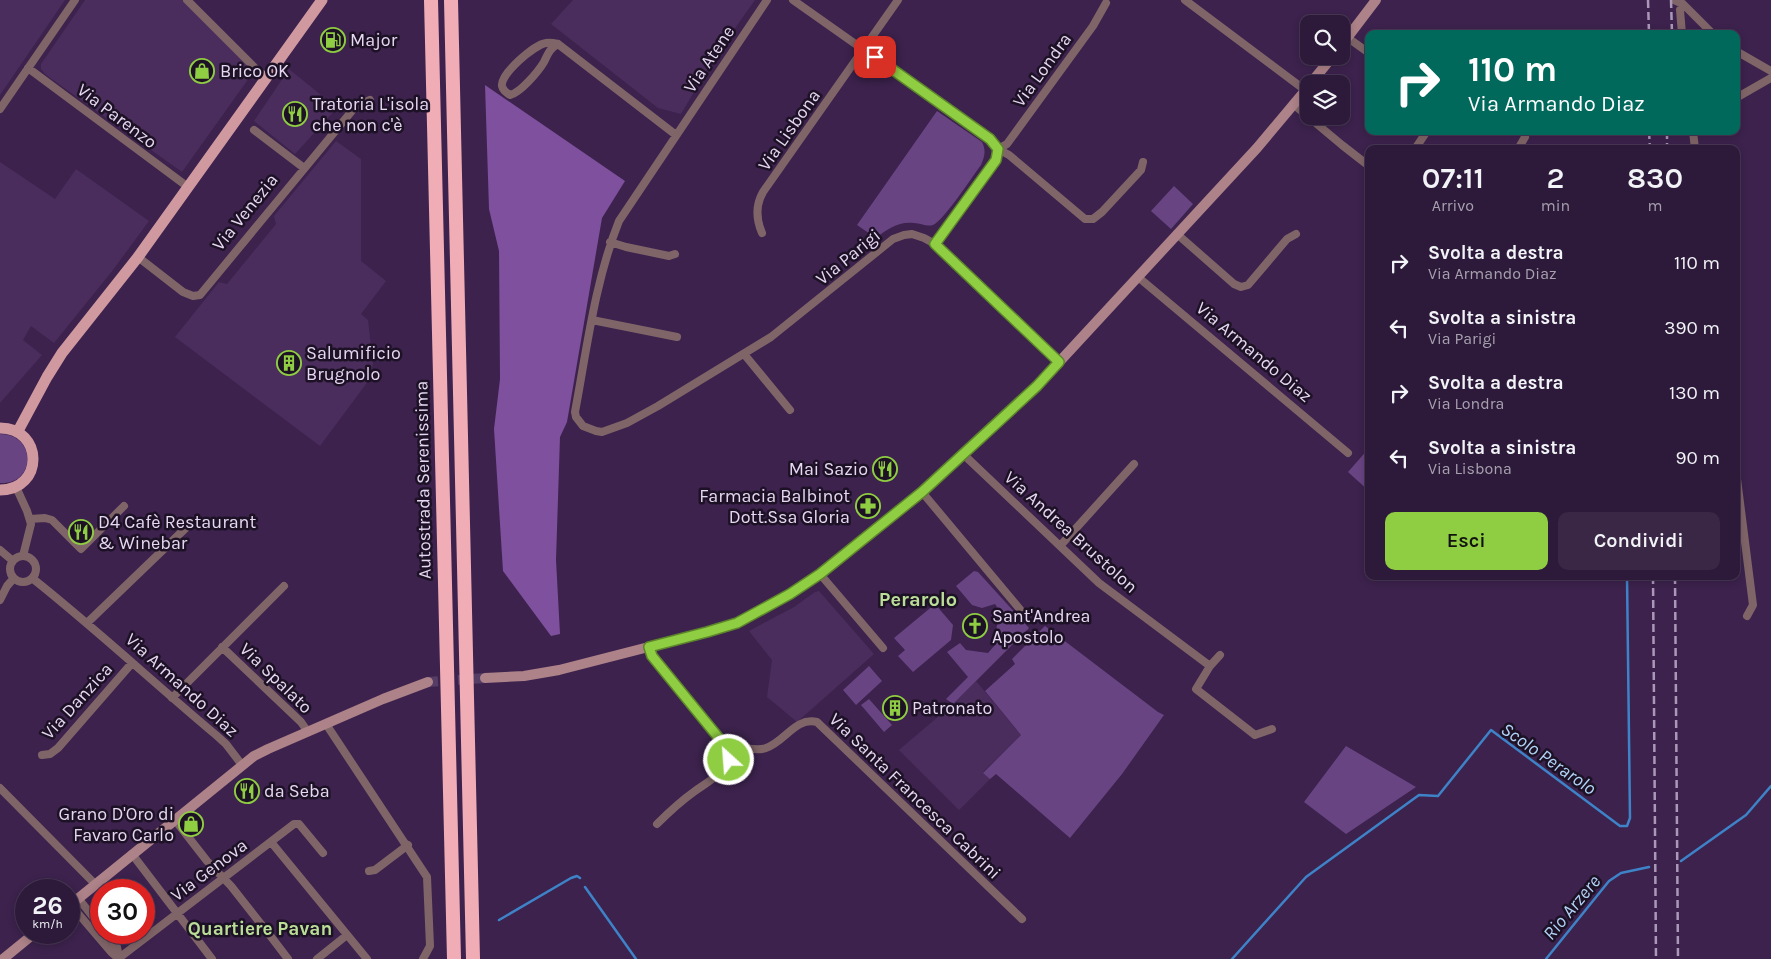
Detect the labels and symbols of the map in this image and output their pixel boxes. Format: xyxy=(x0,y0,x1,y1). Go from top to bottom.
street label: Via Atene xyxy=(679,21,739,97)
fuel station icon: Major xyxy=(320,27,346,53)
place label: Major xyxy=(350,29,398,51)
street label: Via Londra xyxy=(1008,29,1076,111)
pin xyxy=(854,36,896,78)
shop icon: Brico OK xyxy=(189,58,215,84)
place label: Brico OK xyxy=(220,60,289,82)
street label: Via Parenzo xyxy=(73,79,161,153)
street label: Via Lisbona xyxy=(753,85,825,175)
place label: Tratoria L'isola che non c'è xyxy=(312,93,429,136)
restaurant icon: Tratoria L'isola che non c'è xyxy=(282,101,308,127)
street label: Via Venezia xyxy=(207,169,283,255)
street label: Via Parigi xyxy=(811,224,885,290)
street label: Via Armando Diaz xyxy=(1192,297,1316,407)
place label: Salumificio Brugnolo xyxy=(306,342,401,385)
building icon: Salumificio Brugnolo xyxy=(276,350,302,376)
street label: Autostrada Serenissima xyxy=(410,381,436,579)
restaurant icon: Mai Sazio xyxy=(872,456,898,482)
place label: Mai Sazio xyxy=(789,458,868,480)
street label: Via Andrea Brustolon xyxy=(1000,466,1142,598)
place label: Farmacia Balbinot Dott.Ssa Gloria xyxy=(699,485,850,528)
pharmacy icon: Farmacia Balbinot Dott.Ssa Gloria xyxy=(855,493,881,519)
place label: D4 Cafè Restaurant & Winebar xyxy=(98,511,256,554)
restaurant icon: D4 Cafè Restaurant & Winebar xyxy=(68,519,94,545)
district label: Perarolo xyxy=(879,588,957,611)
place label: Sant'Andrea Apostolo xyxy=(992,605,1090,648)
church icon: Sant'Andrea Apostolo xyxy=(962,613,988,639)
street label: Via Armando Diaz xyxy=(121,628,243,742)
street label: Via Spalato xyxy=(235,638,317,718)
street label: Via Danzica xyxy=(37,658,117,744)
building icon: Patronato xyxy=(882,695,908,721)
place label: Patronato xyxy=(912,697,992,719)
street label: Via Santa Francesca Cabrini xyxy=(825,708,1005,884)
water label: Scolo Perarolo xyxy=(1497,718,1601,800)
position arrow xyxy=(702,733,754,785)
restaurant icon: da Seba xyxy=(234,778,260,804)
place label: da Seba xyxy=(264,780,330,802)
place label: Grano D'Oro di Favaro Carlo xyxy=(58,803,174,846)
shop icon: Grano D'Oro di Favaro Carlo xyxy=(178,811,204,837)
street label: Via Genova xyxy=(166,834,252,906)
water label: Rio Arzere xyxy=(1538,871,1605,944)
speed limit sign: 30 xyxy=(90,879,155,944)
district label: Quartiere Pavan xyxy=(188,918,332,940)

